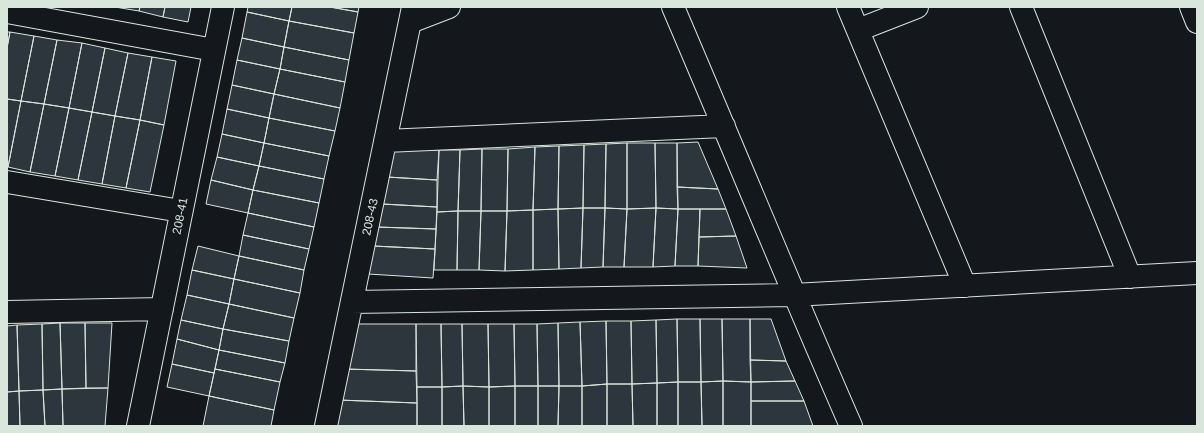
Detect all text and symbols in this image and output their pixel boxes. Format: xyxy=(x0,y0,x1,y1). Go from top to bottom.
street label: 208-41 xyxy=(170,196,190,236)
street label: 208-43 xyxy=(359,197,381,237)

